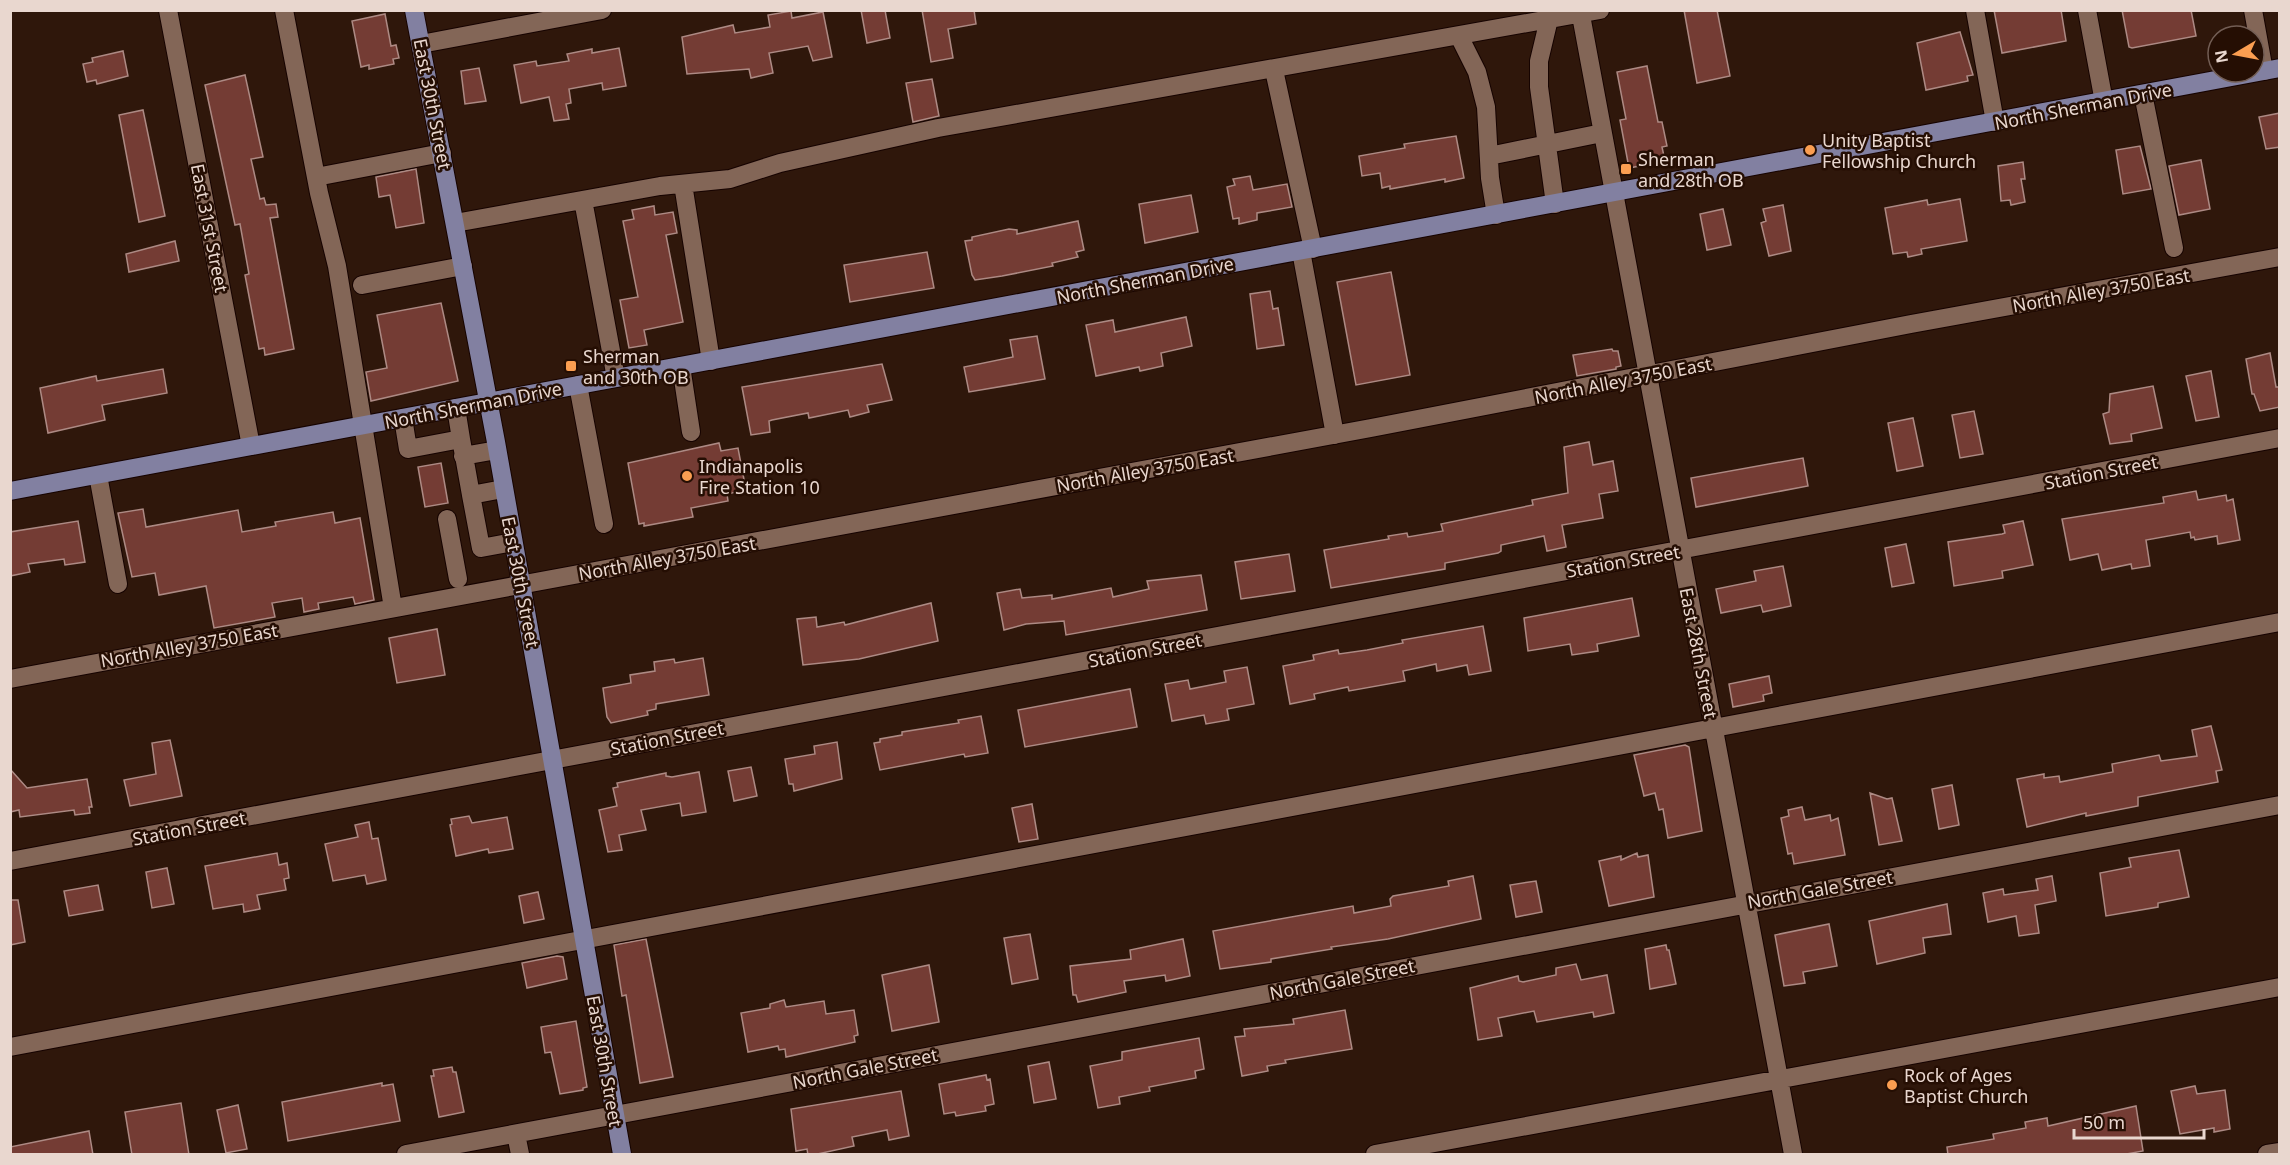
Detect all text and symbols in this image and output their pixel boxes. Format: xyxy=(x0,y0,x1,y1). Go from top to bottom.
north arrow xyxy=(2206,24,2266,84)
street label: East 30th Street xyxy=(409,36,458,172)
text: N xyxy=(2209,48,2233,65)
street label: North Sherman Drive xyxy=(1992,77,2174,135)
place label: Unity Baptist Fellowship Church xyxy=(1822,128,1976,173)
marker: Unity Baptist Fellowship Church xyxy=(1803,143,1817,157)
place label: Sherman and 28th OB xyxy=(1638,147,1744,192)
street label: East 31st Street xyxy=(186,162,234,295)
marker: Sherman and 28th OB xyxy=(1619,162,1633,176)
street label: North Sherman Drive xyxy=(1054,251,1236,309)
street label: North Alley 3750 East xyxy=(2010,262,2192,317)
place label: Sherman and 30th OB xyxy=(583,344,689,389)
street label: North Alley 3750 East xyxy=(1532,351,1714,409)
marker: Sherman and 30th OB xyxy=(564,359,578,373)
street label: North Sherman Drive xyxy=(382,376,564,434)
street label: North Alley 3750 East xyxy=(1054,442,1236,497)
street label: Station Street xyxy=(2042,449,2160,495)
place label: Indianapolis Fire Station 10 xyxy=(699,454,820,499)
marker: Indianapolis Fire Station 10 xyxy=(680,469,694,483)
street label: East 30th Street xyxy=(497,514,546,650)
street label: North Alley 3750 East xyxy=(576,530,758,585)
street label: Station Street xyxy=(1564,539,1682,583)
street label: East 28th Street xyxy=(1675,585,1724,721)
street label: North Alley 3750 East xyxy=(98,617,280,672)
street label: Station Street xyxy=(1086,627,1204,673)
street label: Station Street xyxy=(608,715,726,761)
street label: Station Street xyxy=(130,805,248,851)
street label: North Gale Street xyxy=(1745,864,1895,914)
street label: North Gale Street xyxy=(1267,953,1417,1005)
street label: East 30th Street xyxy=(582,993,628,1129)
street label: North Gale Street xyxy=(790,1042,940,1094)
place label: Rock of Ages Baptist Church xyxy=(1904,1063,2028,1108)
marker: Rock of Ages Baptist Church xyxy=(1885,1078,1899,1092)
scale bar xyxy=(2074,1102,2204,1140)
text: 50 m xyxy=(2083,1110,2125,1134)

